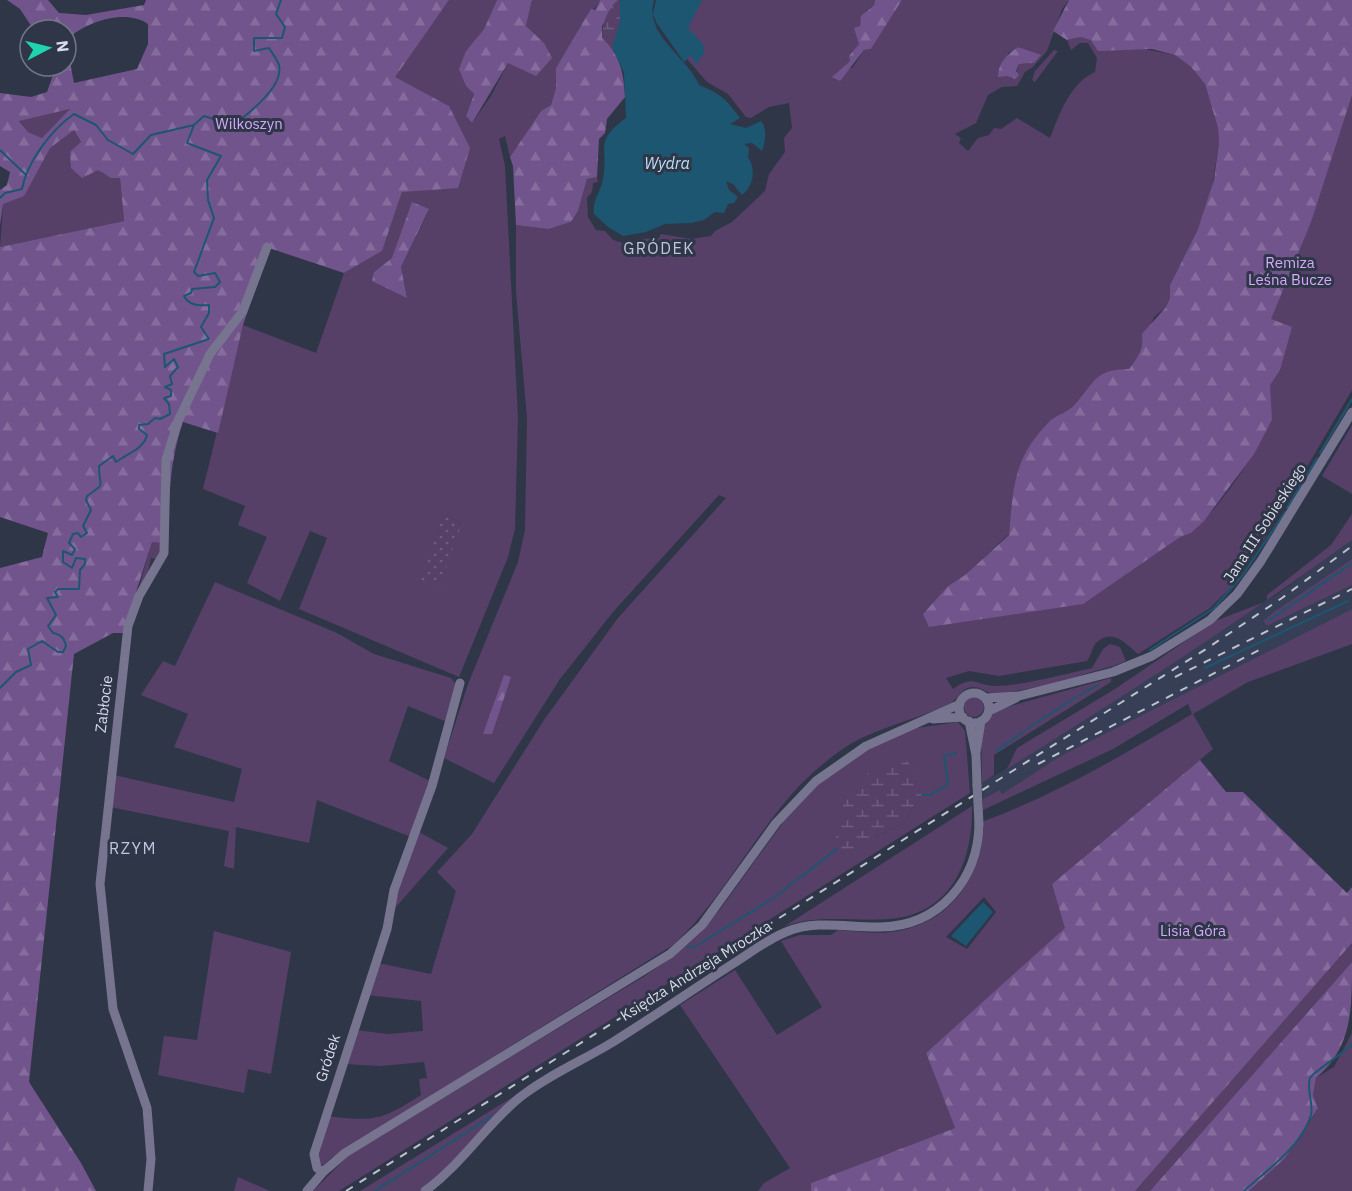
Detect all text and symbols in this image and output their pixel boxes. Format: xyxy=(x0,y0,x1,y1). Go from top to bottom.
north arrow xyxy=(18,18,78,78)
text: N xyxy=(52,39,74,53)
park label: Wilkoszyn xyxy=(215,114,283,133)
water label: Wydra xyxy=(644,153,690,173)
district label: GRÓDEK xyxy=(623,237,695,258)
park label: Remiza Leśna Bucze xyxy=(1248,253,1332,289)
street label: Jana III Sobieskiego xyxy=(1219,459,1310,586)
street label: Zabłocie xyxy=(91,674,116,734)
district label: RZYM xyxy=(109,838,157,858)
street label: Księdza Andrzeja Mroczka xyxy=(616,916,775,1025)
park label: Lisia Góra xyxy=(1160,921,1226,940)
street label: Gródek xyxy=(311,1031,344,1084)

